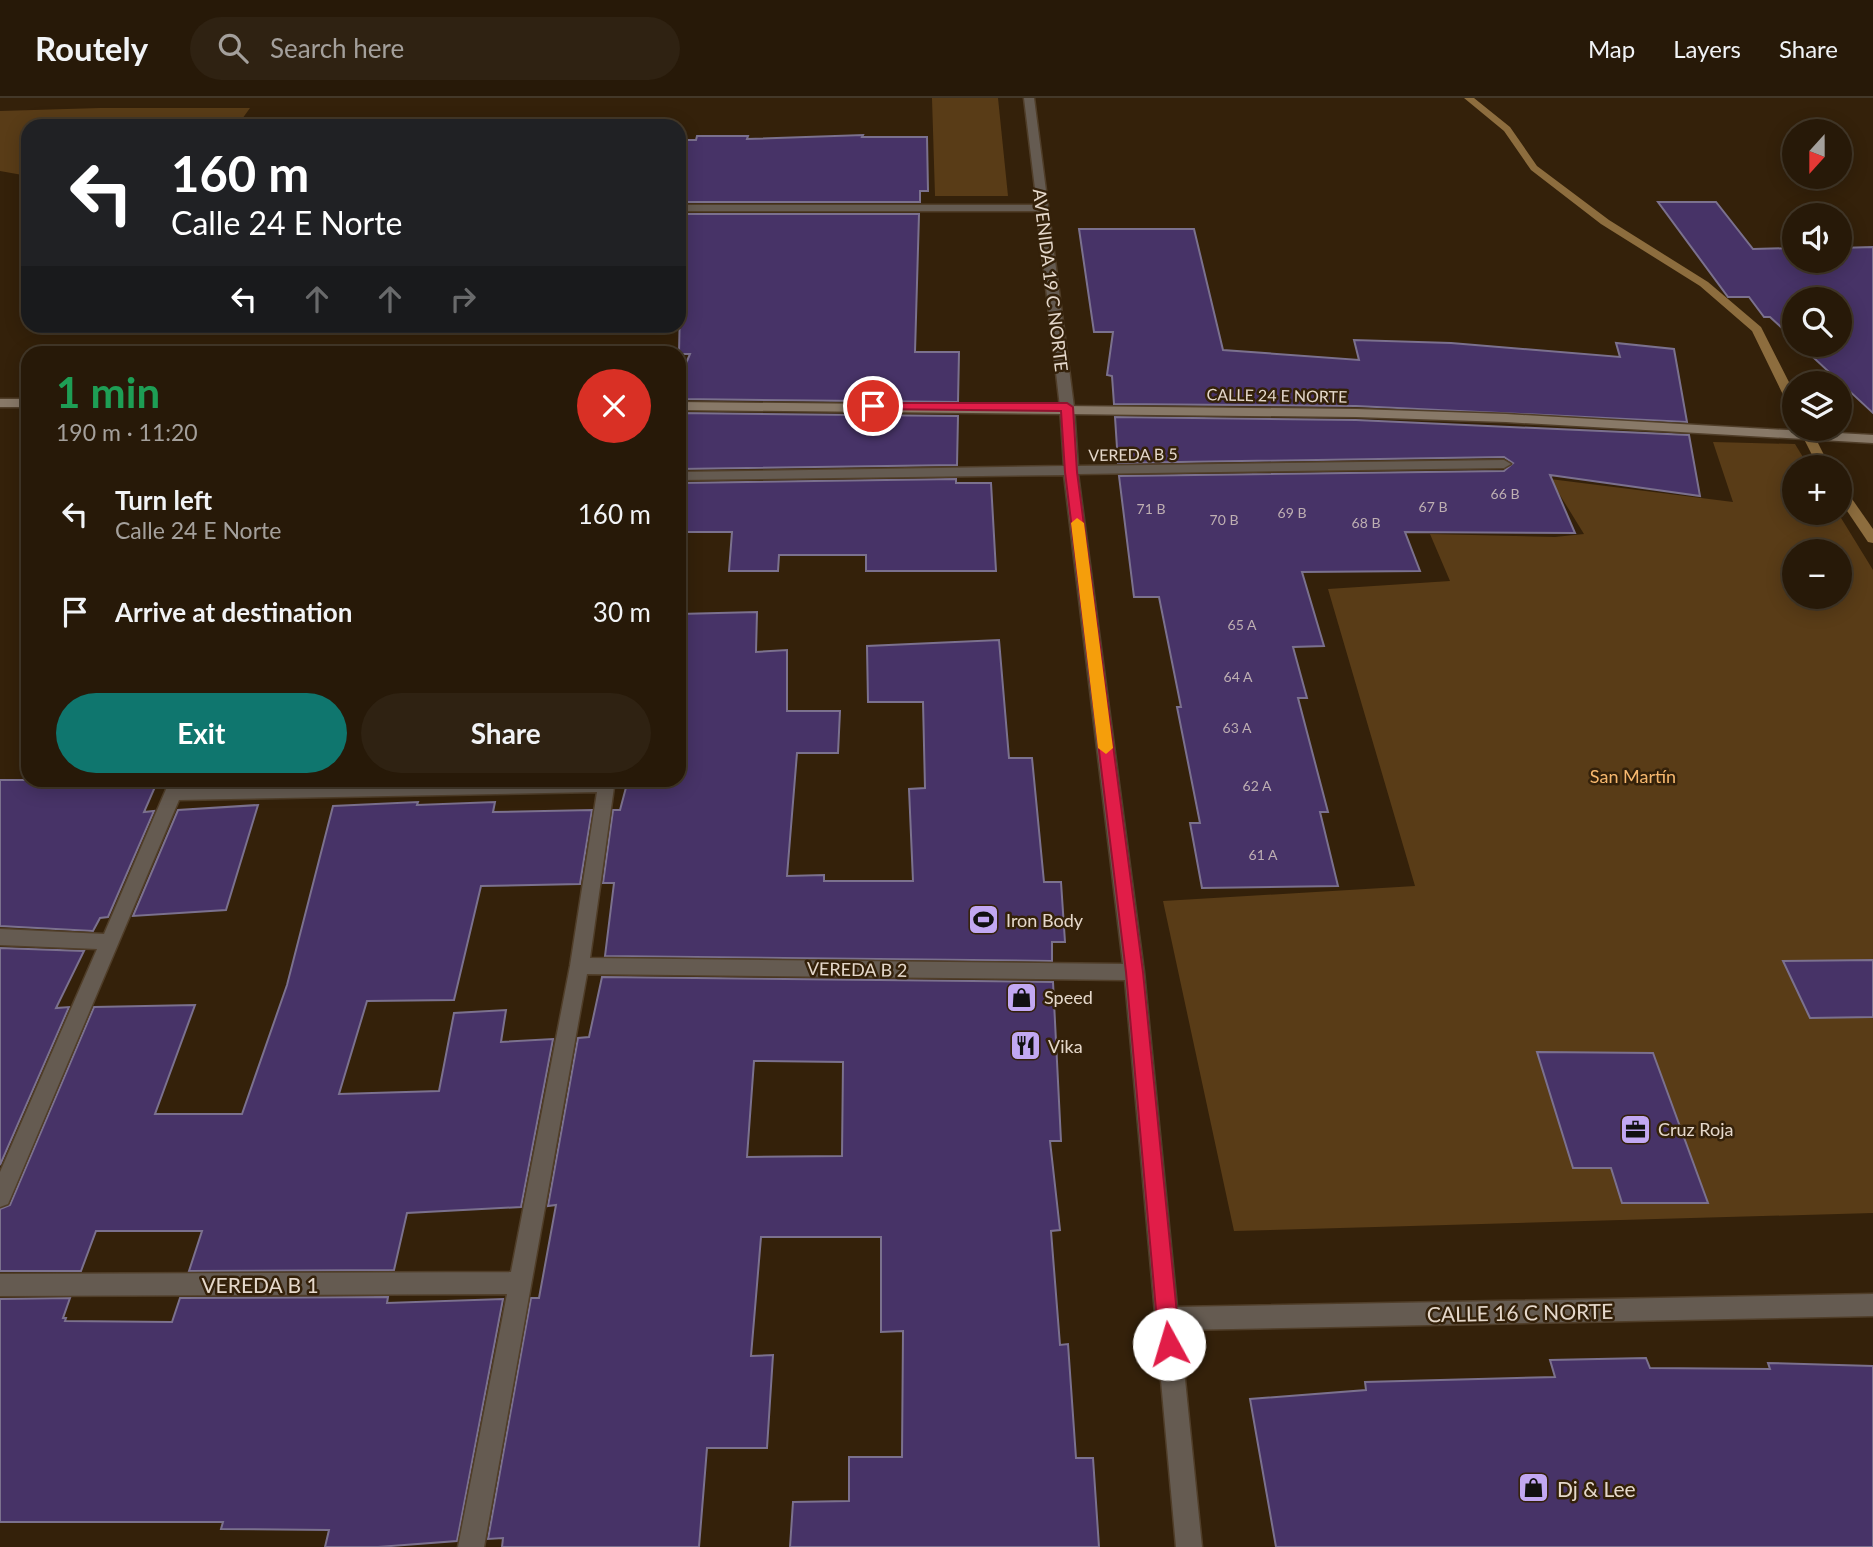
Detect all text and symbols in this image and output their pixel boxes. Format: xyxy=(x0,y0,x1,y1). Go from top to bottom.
search box xyxy=(190,17,680,80)
text: Routely xyxy=(35,28,148,68)
icon: search xyxy=(214,29,252,67)
text: Search here xyxy=(270,32,404,64)
text: Map xyxy=(1588,34,1635,63)
text: Layers xyxy=(1673,34,1741,63)
text: Share xyxy=(1779,34,1838,63)
north arrow xyxy=(1782,119,1852,189)
map controls xyxy=(1782,119,1852,609)
text: 160 m xyxy=(171,144,309,202)
icon: left xyxy=(56,147,147,238)
street label: AVENIDA 19 C NORTE xyxy=(1029,187,1073,373)
text: Calle 24 E Norte xyxy=(171,203,402,242)
button: sound xyxy=(1782,203,1852,273)
icon: left xyxy=(225,280,263,318)
icon: ahead xyxy=(298,280,336,318)
icon: ahead xyxy=(371,280,409,318)
icon: right xyxy=(444,280,482,318)
button: search xyxy=(1782,287,1852,357)
text: 1 min xyxy=(56,367,160,417)
button: close xyxy=(577,369,651,443)
button: layers xyxy=(1782,371,1852,441)
pin xyxy=(843,376,903,436)
street label: CALLE 24 E NORTE xyxy=(1207,384,1347,406)
icon: arrive xyxy=(854,387,892,425)
text: 190 m · 11:20 xyxy=(56,418,198,446)
street label: VEREDA B 5 xyxy=(1088,444,1178,464)
button: + xyxy=(1782,455,1852,525)
text: Turn left xyxy=(115,484,212,516)
house number: 66 B xyxy=(1491,485,1519,502)
icon: left xyxy=(56,495,94,533)
text: 160 m xyxy=(578,498,651,530)
house number: 67 B xyxy=(1419,498,1447,515)
house number: 71 B xyxy=(1137,500,1165,517)
house number: 69 B xyxy=(1278,504,1306,521)
house number: 70 B xyxy=(1210,511,1238,528)
house number: 68 B xyxy=(1352,514,1380,531)
text: Calle 24 E Norte xyxy=(115,516,281,544)
button: − xyxy=(1782,539,1852,609)
icon: arrive xyxy=(56,593,94,631)
text: Arrive at destination xyxy=(115,596,352,628)
text: 30 m xyxy=(593,596,651,628)
house number: 65 A xyxy=(1228,616,1257,633)
house number: 64 A xyxy=(1224,668,1253,685)
button: Exit xyxy=(56,693,347,773)
button: Share xyxy=(361,693,651,773)
house number: 63 A xyxy=(1223,719,1252,736)
park label: San Martín xyxy=(1590,765,1676,787)
house number: 62 A xyxy=(1243,777,1272,794)
house number: 61 A xyxy=(1249,846,1278,863)
sports icon: Iron Body xyxy=(966,903,1000,937)
place label: Iron Body xyxy=(1006,909,1084,931)
street label: VEREDA B 2 xyxy=(807,957,907,981)
shop icon: Speed xyxy=(1004,980,1038,1014)
place label: Speed xyxy=(1044,986,1093,1008)
restaurant icon: Vika xyxy=(1008,1029,1042,1063)
place label: Vika xyxy=(1048,1035,1083,1057)
office icon: Cruz Roja xyxy=(1618,1112,1652,1146)
place label: Cruz Roja xyxy=(1658,1118,1733,1140)
street label: VEREDA B 1 xyxy=(201,1272,319,1297)
street label: CALLE 16 C NORTE xyxy=(1427,1298,1613,1326)
position arrow xyxy=(1132,1307,1206,1381)
shop icon: Dj & Lee xyxy=(1517,1471,1551,1505)
place label: Dj & Lee xyxy=(1557,1476,1636,1501)

